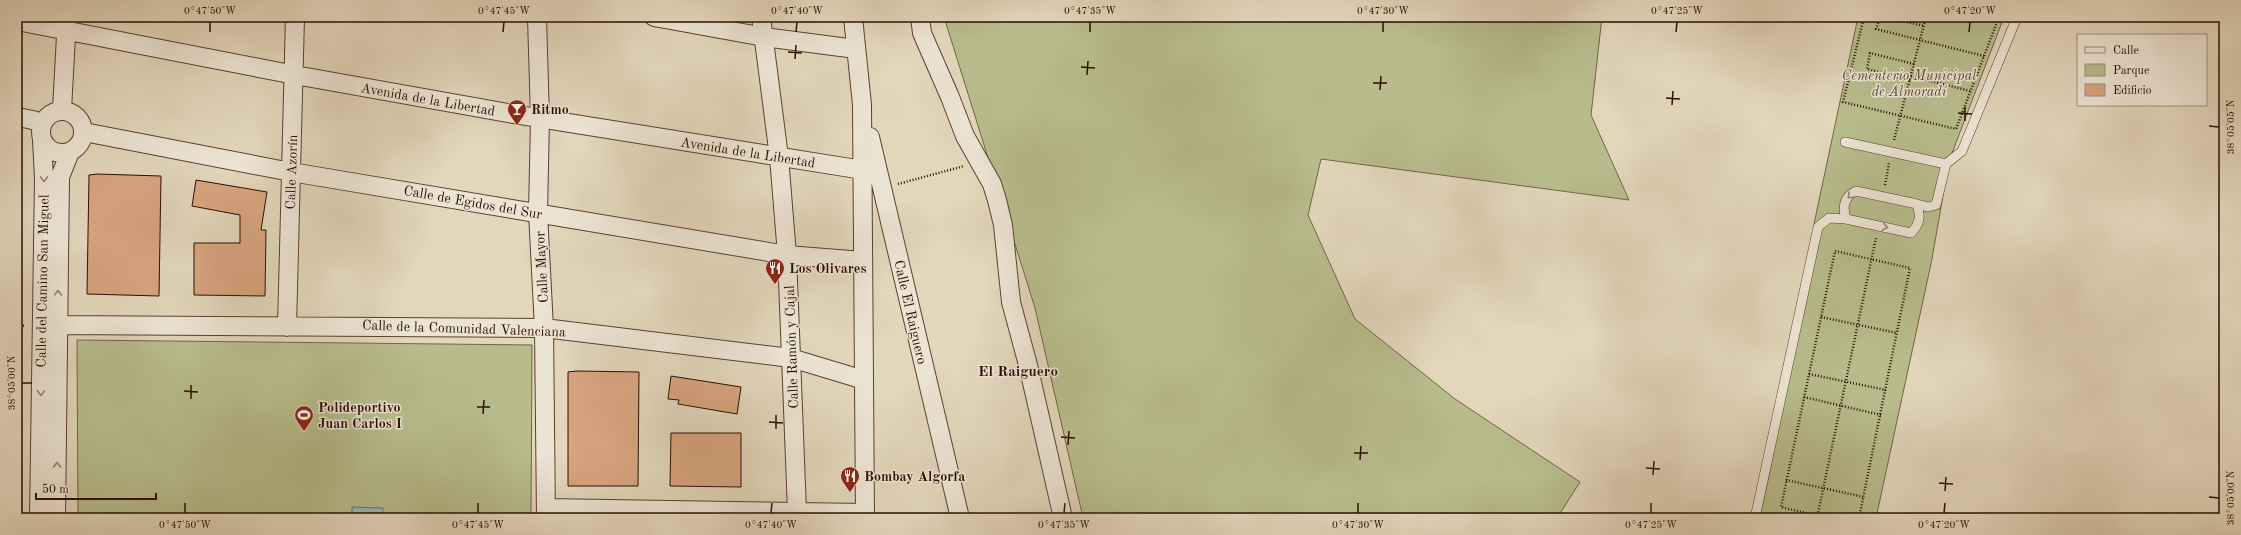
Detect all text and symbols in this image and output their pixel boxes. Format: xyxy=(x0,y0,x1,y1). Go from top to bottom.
text: 0°47'50"W xyxy=(184,6,236,16)
text: 0°47'45"W xyxy=(478,6,530,16)
text: 0°47'40"W xyxy=(771,6,823,16)
text: 0°47'35"W xyxy=(1064,6,1116,16)
text: 0°47'30"W xyxy=(1357,6,1409,16)
text: 0°47'25"W xyxy=(1651,6,1703,16)
text: 0°47'20"W xyxy=(1944,6,1996,16)
legend xyxy=(2077,34,2207,106)
text: Calle xyxy=(2113,45,2139,57)
text: Parque xyxy=(2113,65,2150,77)
park label: Cementerio Municipal de Almoradí xyxy=(1842,69,1976,99)
street label: Avenida de la Libertad xyxy=(359,81,496,119)
text: Edificio xyxy=(2113,85,2152,97)
bar icon: Ritmo xyxy=(506,98,528,126)
text: 38°05'05"N xyxy=(2226,99,2236,154)
place label: Ritmo xyxy=(531,103,569,117)
street label: Calle Azorín xyxy=(284,134,300,210)
street label: Avenida de la Libertad xyxy=(679,135,816,171)
one-way arrow xyxy=(40,176,48,182)
street label: Calle de Egidos del Sur xyxy=(402,184,543,222)
one-way arrow xyxy=(1847,191,1855,199)
street label: Calle del Camino San Miguel xyxy=(34,194,52,368)
one-way arrow xyxy=(1881,222,1888,230)
street label: Calle Mayor xyxy=(533,230,551,303)
restaurant icon: Los Olivares xyxy=(764,257,786,285)
street label: Calle El Raiguero xyxy=(891,259,929,366)
place label: Los Olivares xyxy=(789,262,866,276)
street label: Calle Ramón y Cajal xyxy=(783,285,801,409)
one-way arrow xyxy=(54,290,63,296)
street label: Calle de la Comunidad Valenciana xyxy=(362,318,566,340)
text: 38°05'00"N xyxy=(7,355,17,410)
district label: El Raiguero xyxy=(978,365,1058,380)
one-way arrow xyxy=(37,390,45,396)
place label: Polideportivo Juan Carlos I xyxy=(318,401,402,431)
sports icon: Polideportivo Juan Carlos I xyxy=(293,404,315,432)
one-way arrow xyxy=(52,462,61,468)
restaurant icon: Bombay Algorfa xyxy=(839,465,861,493)
place label: Bombay Algorfa xyxy=(864,470,965,484)
text: 38°05'00"N xyxy=(2226,470,2236,525)
scale bar xyxy=(36,475,156,501)
text: 50 m xyxy=(42,483,69,496)
text: 0°47'50"W xyxy=(159,520,211,530)
text: 0°47'45"W xyxy=(452,520,504,530)
text: 0°47'40"W xyxy=(745,520,797,530)
text: 0°47'35"W xyxy=(1038,520,1090,530)
text: 0°47'30"W xyxy=(1332,520,1384,530)
text: 0°47'25"W xyxy=(1625,520,1677,530)
text: 0°47'20"W xyxy=(1918,520,1970,530)

